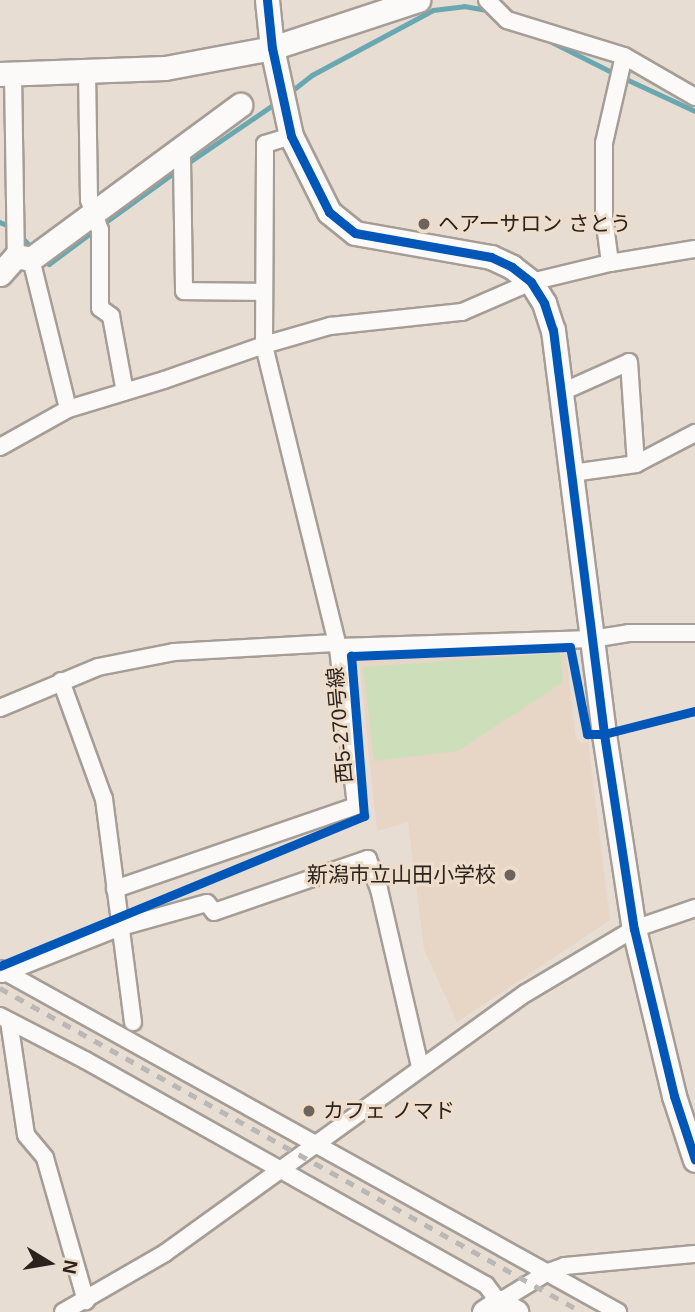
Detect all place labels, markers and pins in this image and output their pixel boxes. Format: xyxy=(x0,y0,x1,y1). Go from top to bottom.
place label: ヘアーサロン さとう xyxy=(438,211,632,237)
marker: ヘアーサロン さとう xyxy=(416,216,432,232)
place label: 新潟市立山田小学校 xyxy=(307,862,496,888)
marker: 新潟市立山田小学校 xyxy=(502,867,518,883)
place label: カフェ ノマド xyxy=(323,1098,455,1124)
marker: カフェ ノマド xyxy=(301,1103,317,1119)

